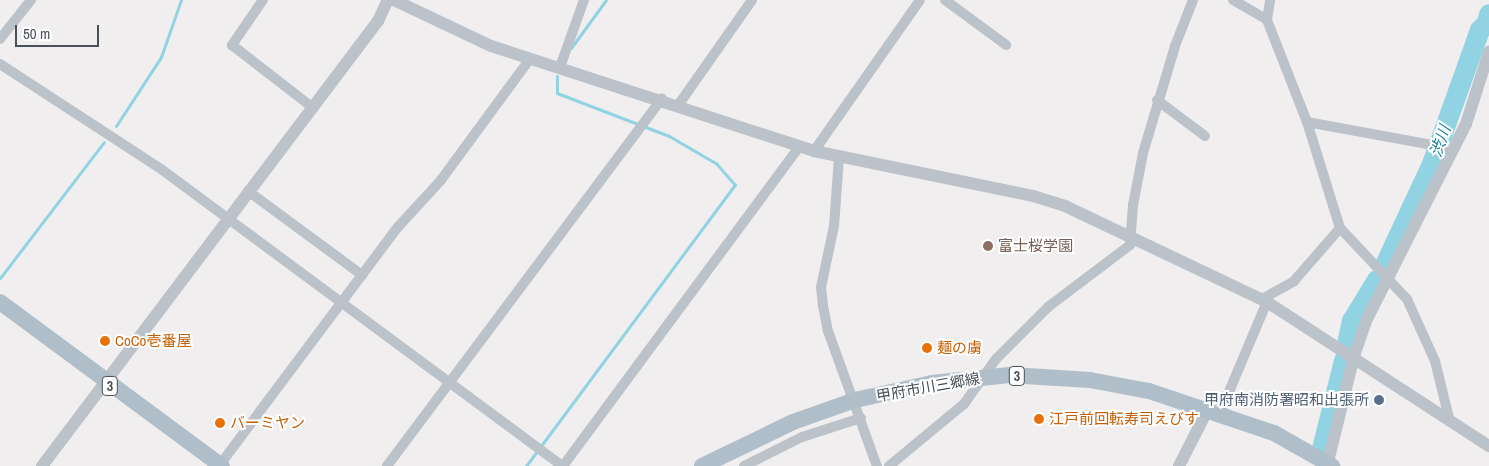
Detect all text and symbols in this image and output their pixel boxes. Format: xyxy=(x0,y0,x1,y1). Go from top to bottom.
scale bar xyxy=(18,15,101,47)
text: 50 m xyxy=(23,23,50,44)
water label: 渋川 xyxy=(1426,123,1454,159)
place label: 富士桜学園 xyxy=(998,237,1073,255)
marker: 富士桜学園 xyxy=(982,240,994,252)
place label: CoCo壱番屋 xyxy=(115,332,191,350)
marker: CoCo壱番屋 xyxy=(99,335,111,347)
place label: 麺の虜 xyxy=(937,339,982,357)
marker: 麺の虜 xyxy=(921,342,933,354)
road number: 3 xyxy=(1008,364,1026,388)
street label: 甲府市川三郷線 xyxy=(875,369,981,405)
road number: 3 xyxy=(101,374,119,398)
place label: 甲府南消防署昭和出張所 xyxy=(1204,391,1369,409)
marker: 甲府南消防署昭和出張所 xyxy=(1373,394,1385,406)
place label: 江戸前回転寿司えびす xyxy=(1049,410,1199,428)
marker: 江戸前回転寿司えびす xyxy=(1033,413,1045,425)
place label: バーミヤン xyxy=(230,414,305,432)
marker: バーミヤン xyxy=(214,417,226,429)

